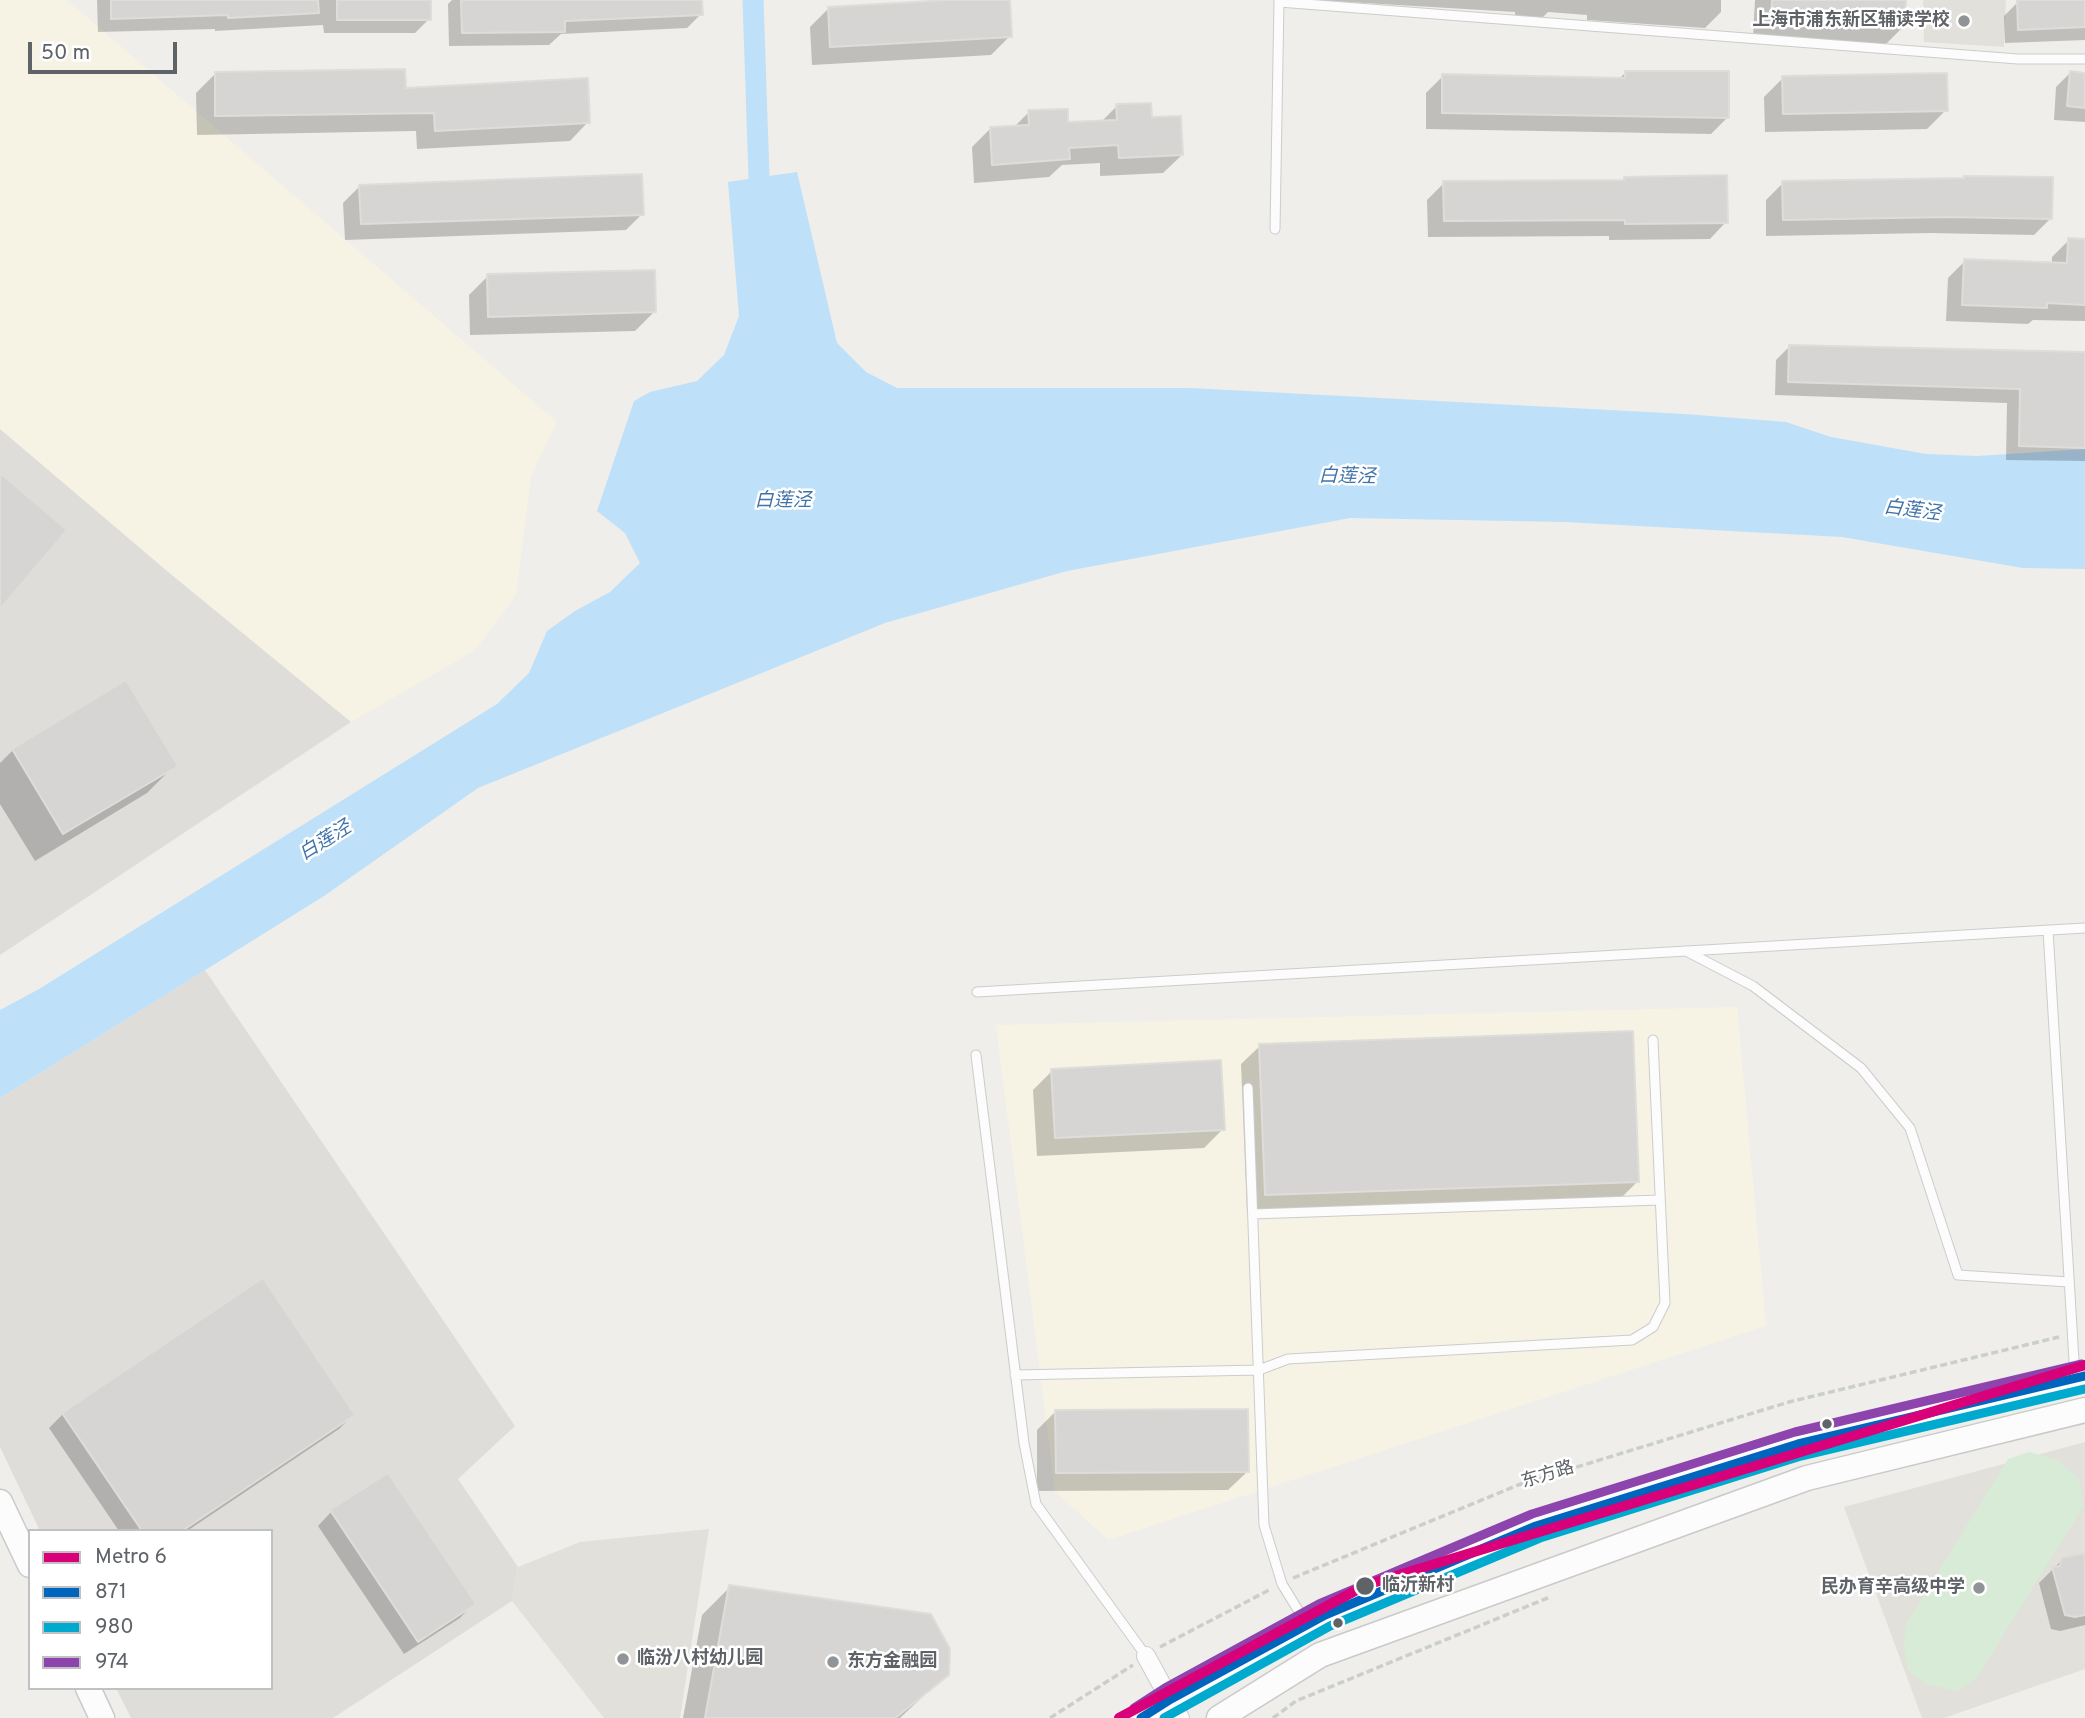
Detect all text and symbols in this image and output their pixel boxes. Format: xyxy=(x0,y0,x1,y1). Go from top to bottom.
place label: 上海市浦东新区辅读学校 xyxy=(1752,10,1950,32)
marker: 上海市浦东新区辅读学校 xyxy=(1956,13,1972,29)
scale bar xyxy=(32,28,180,72)
text: 50 m xyxy=(41,40,90,67)
water label: 白莲泾 xyxy=(1318,466,1376,490)
water label: 白莲泾 xyxy=(755,491,811,513)
water label: 白莲泾 xyxy=(1882,497,1942,527)
water label: 白莲泾 xyxy=(296,817,356,867)
unlabelled marker xyxy=(1820,1417,1834,1431)
street label: 东方路 xyxy=(1519,1458,1577,1494)
legend xyxy=(28,1529,273,1690)
text: Metro 6 xyxy=(95,1544,167,1571)
marker: 临沂新村 xyxy=(1354,1575,1376,1597)
place label: 临沂新村 xyxy=(1382,1575,1454,1597)
place label: 民办育辛高级中学 xyxy=(1821,1577,1965,1599)
text: 871 xyxy=(95,1579,127,1606)
marker: 民办育辛高级中学 xyxy=(1971,1580,1987,1596)
text: 980 xyxy=(95,1614,134,1641)
unlabelled marker xyxy=(1331,1616,1345,1630)
place label: 临汾八村幼儿园 xyxy=(637,1648,763,1670)
text: 974 xyxy=(95,1649,129,1676)
marker: 临汾八村幼儿园 xyxy=(615,1651,631,1667)
place label: 东方金融园 xyxy=(847,1651,937,1673)
marker: 东方金融园 xyxy=(825,1654,841,1670)

